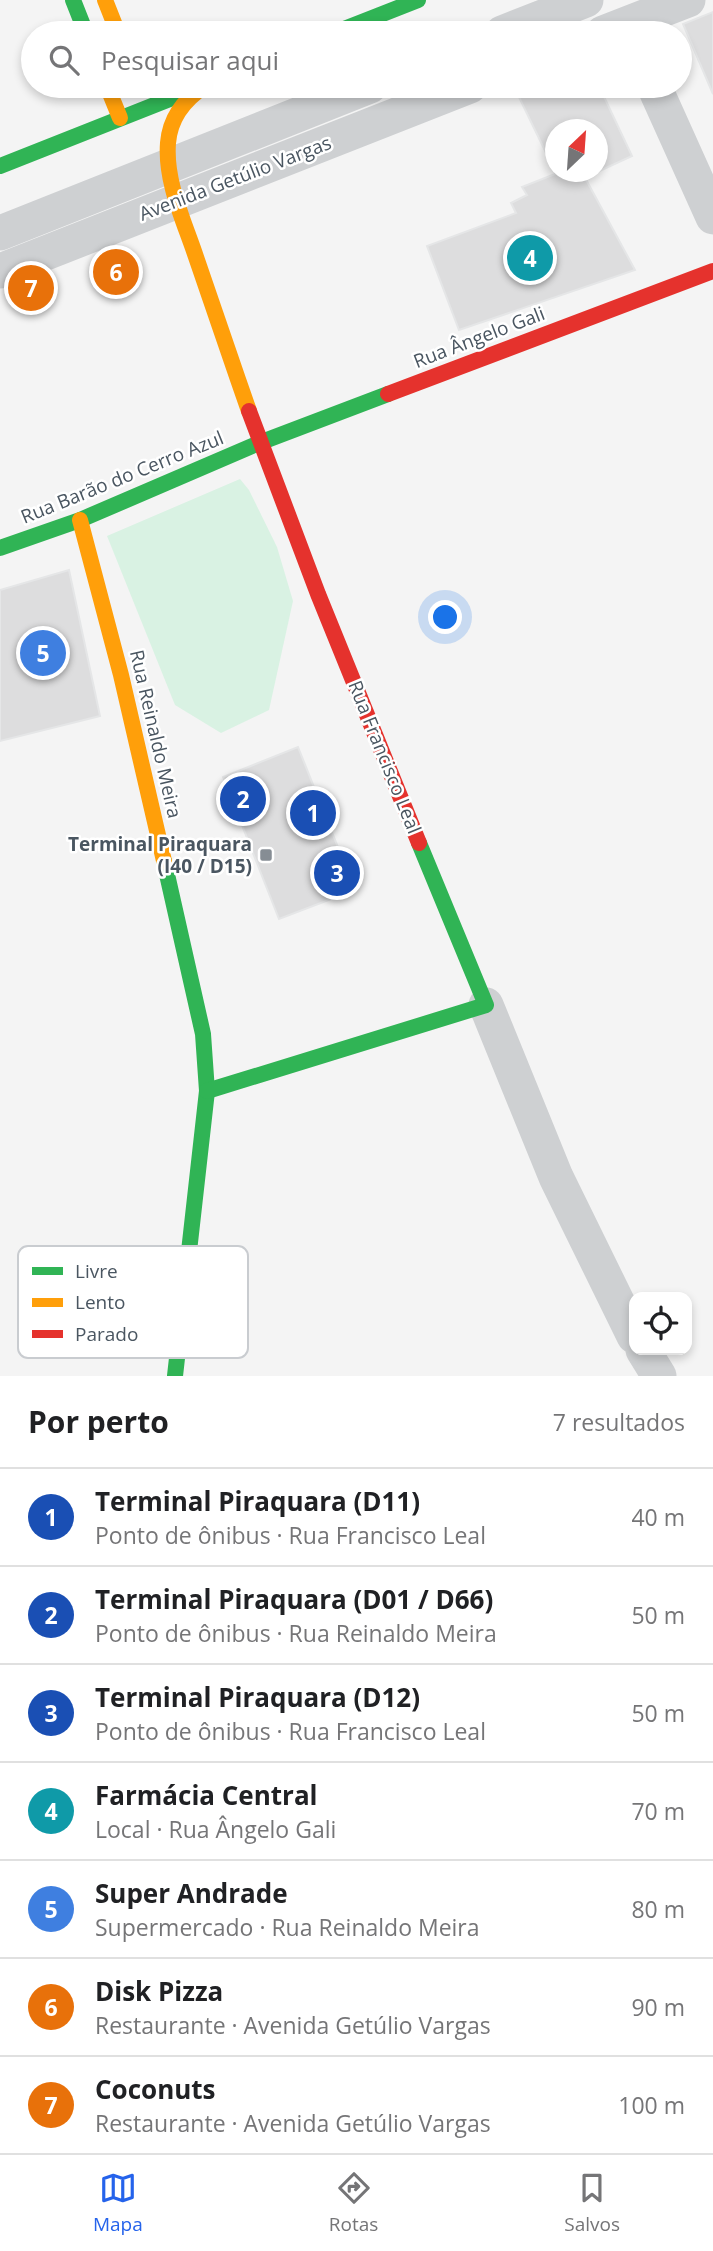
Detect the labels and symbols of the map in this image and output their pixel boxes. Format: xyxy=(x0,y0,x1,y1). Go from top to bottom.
north arrow xyxy=(545,119,608,182)
street label: Avenida Getúlio Vargas xyxy=(135,129,335,227)
pin: 4 xyxy=(507,232,553,284)
pin: 6 xyxy=(93,246,139,298)
pin: 7 xyxy=(8,262,54,314)
street label: Rua Ângelo Gali xyxy=(410,300,548,374)
street label: Rua Barão do Cerro Azul xyxy=(17,424,227,530)
your location xyxy=(428,600,462,634)
pin: 5 xyxy=(20,627,66,679)
street label: Rua Reinaldo Meira xyxy=(124,647,188,821)
street label: Rua Francisco Leal xyxy=(342,677,428,837)
pin: 2 xyxy=(220,773,266,825)
pin: 1 xyxy=(290,787,336,839)
place label: Terminal Piraquara (I40 / D15) xyxy=(68,831,252,879)
marker: Terminal Piraquara (I40 / D15) xyxy=(258,847,274,863)
pin: 3 xyxy=(314,847,360,899)
legend xyxy=(18,1246,248,1358)
text: Livre xyxy=(75,1258,118,1284)
text: Lento xyxy=(75,1289,125,1315)
text: Parado xyxy=(75,1321,138,1347)

